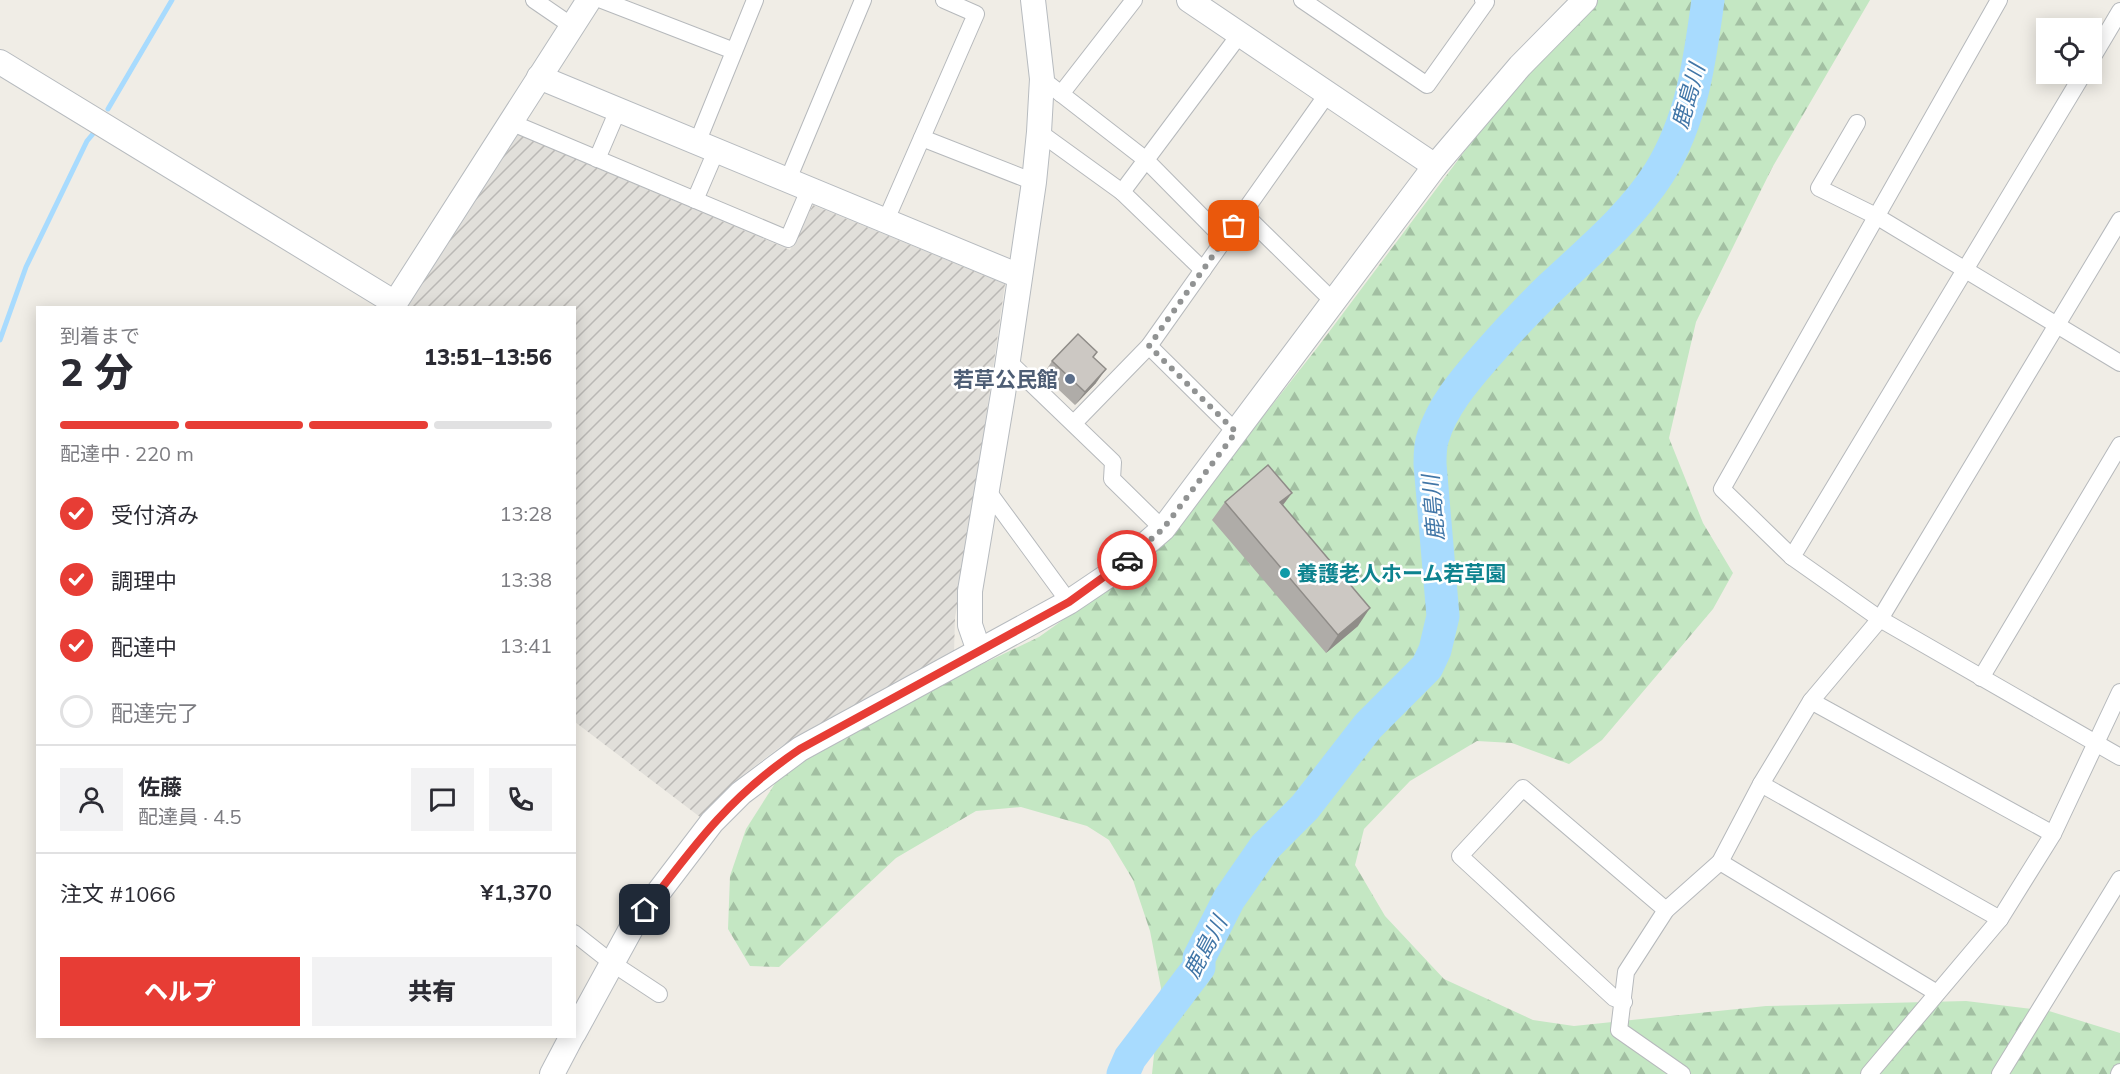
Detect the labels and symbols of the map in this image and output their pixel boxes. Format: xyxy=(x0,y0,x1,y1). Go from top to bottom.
water label: 鹿島川 xyxy=(1665,59,1711,132)
pin xyxy=(1208,200,1259,251)
place label: 若草公民館 xyxy=(953,366,1058,392)
marker: 若草公民館 xyxy=(1063,372,1077,386)
water label: 鹿島川 xyxy=(1416,472,1450,542)
courier xyxy=(1097,530,1157,590)
place label: 養護老人ホーム若草園 xyxy=(1297,560,1506,586)
marker: 養護老人ホーム若草園 xyxy=(1278,566,1292,580)
pin xyxy=(619,884,670,935)
water label: 鹿島川 xyxy=(1177,910,1234,983)

